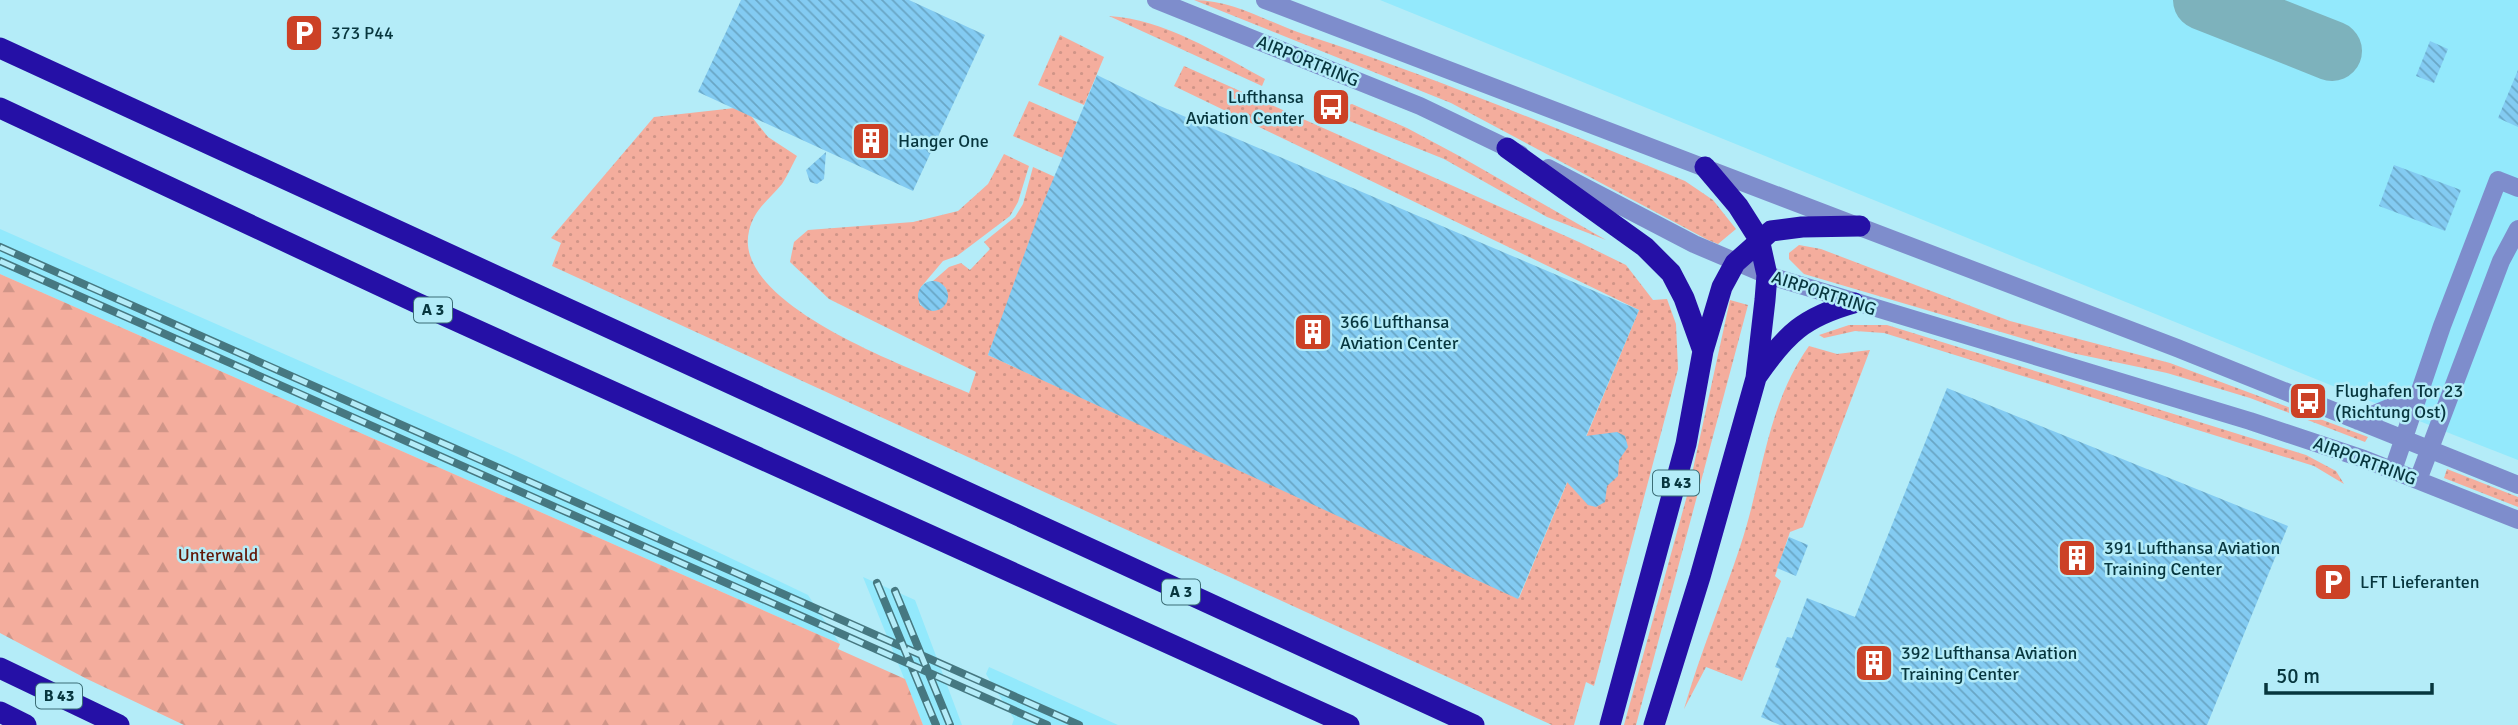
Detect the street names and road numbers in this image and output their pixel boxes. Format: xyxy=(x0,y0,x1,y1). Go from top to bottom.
street label: AIRPORTRING xyxy=(1254,30,1362,92)
street label: AIRPORTRING xyxy=(1769,266,1879,320)
road number: A 3 xyxy=(414,298,452,322)
street label: AIRPORTRING xyxy=(2310,432,2420,490)
road number: B 43 xyxy=(1653,470,1699,496)
road number: A 3 xyxy=(1162,580,1200,604)
road number: B 43 xyxy=(36,684,82,708)

